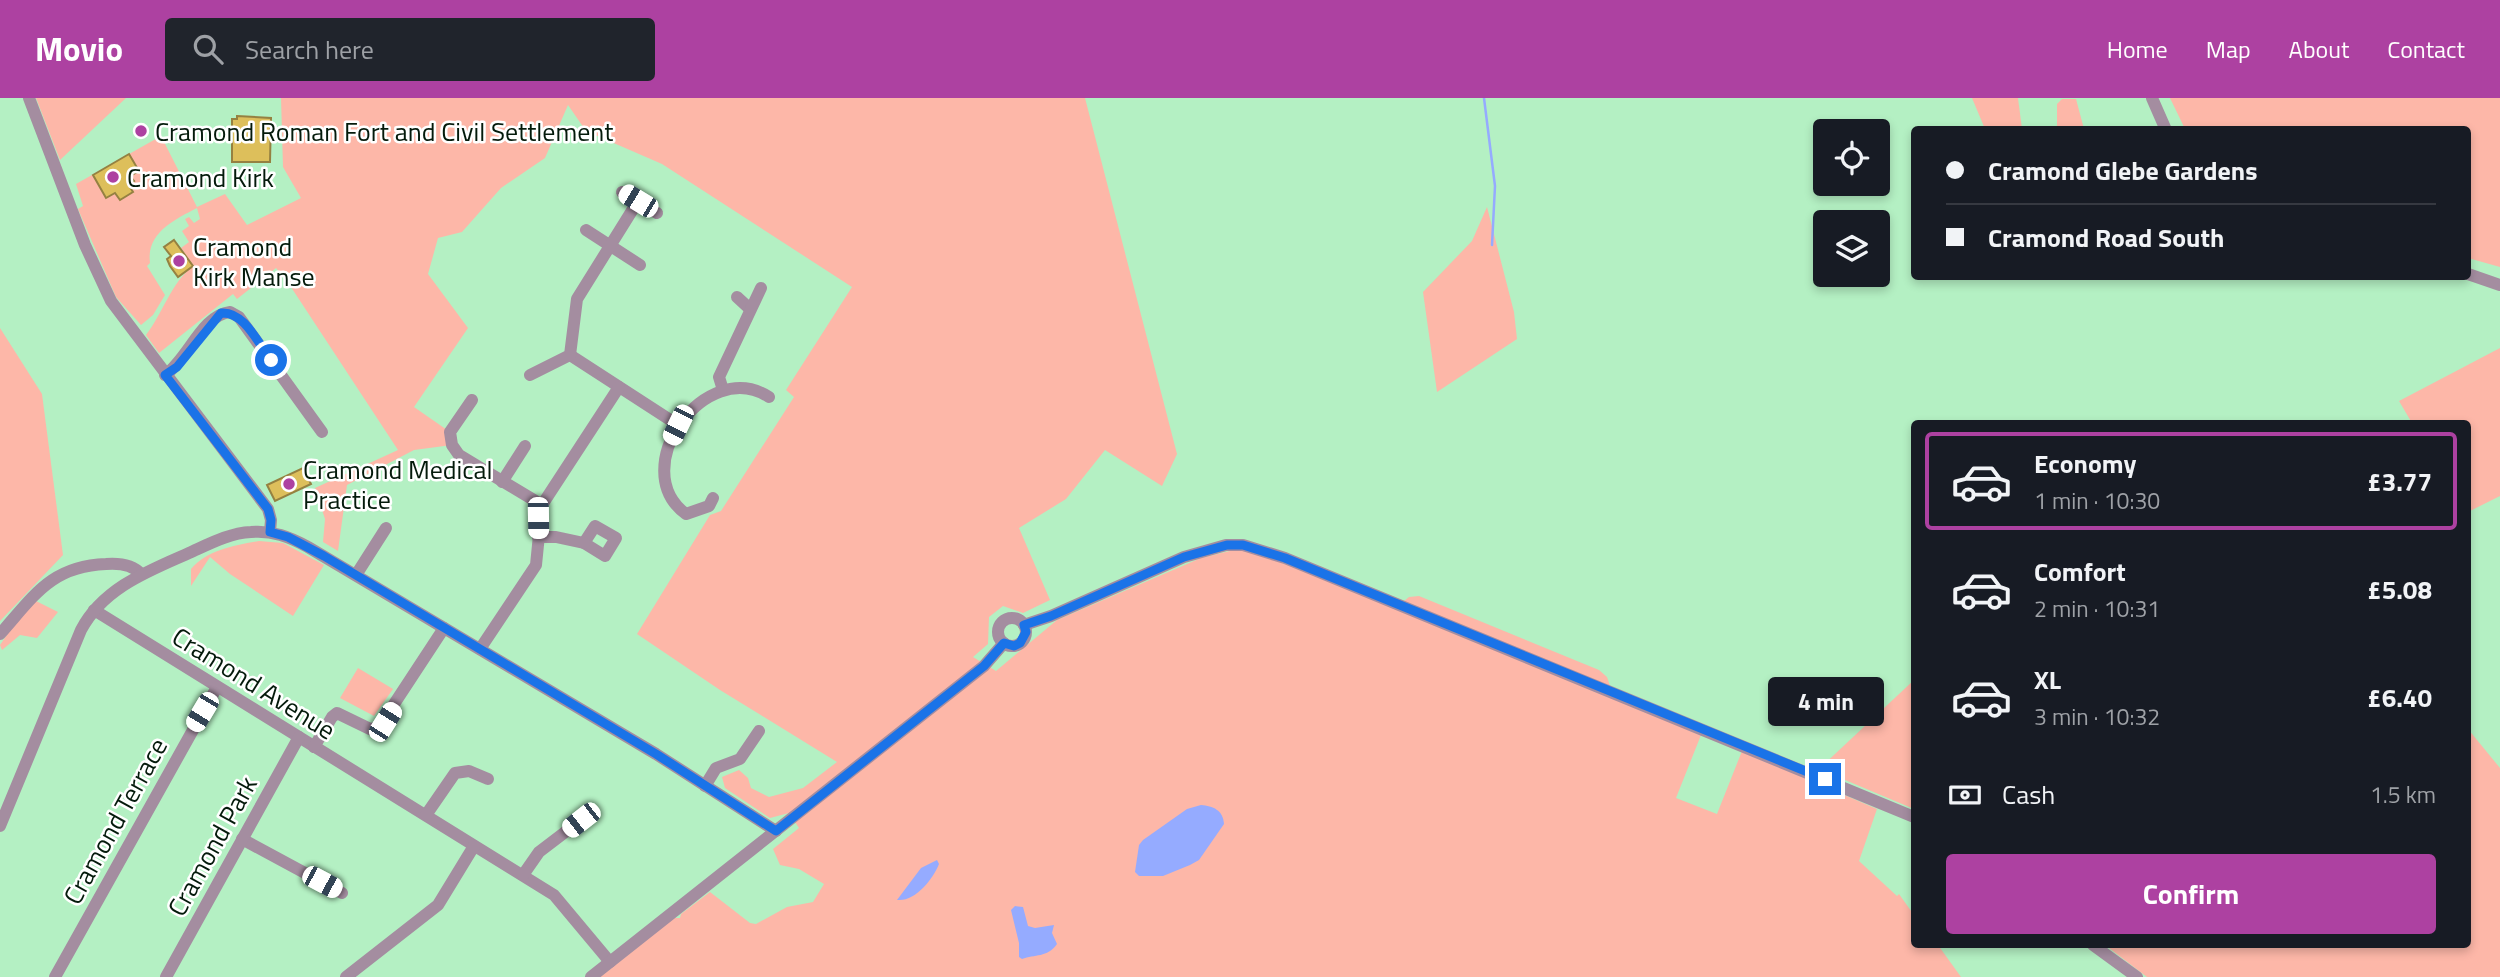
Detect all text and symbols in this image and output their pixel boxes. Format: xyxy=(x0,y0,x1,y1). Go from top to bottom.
search box xyxy=(165,18,655,81)
text: Movio xyxy=(35,24,123,74)
icon: search xyxy=(189,30,227,68)
text: Search here xyxy=(245,30,374,69)
text: Home xyxy=(2107,31,2168,67)
text: Map xyxy=(2206,31,2251,67)
text: About xyxy=(2289,31,2349,67)
text: Contact xyxy=(2387,31,2465,67)
place label: Cramond Roman Fort and Civil Settlement xyxy=(155,112,613,151)
map controls xyxy=(1813,119,1890,287)
button: locate xyxy=(1813,119,1890,196)
marker: Cramond Roman Fort and Civil Settlement xyxy=(133,123,149,139)
text: Cramond Glebe Gardens xyxy=(1988,151,2257,190)
place label: Cramond Kirk xyxy=(127,158,274,197)
marker: Cramond Kirk xyxy=(105,169,121,185)
car xyxy=(615,181,662,221)
button: layers xyxy=(1813,210,1890,287)
text: Cramond Road South xyxy=(1988,218,2224,257)
place label: Cramond Kirk Manse xyxy=(193,227,315,296)
marker: Cramond Kirk Manse xyxy=(171,253,187,269)
route start xyxy=(255,344,287,376)
car xyxy=(660,402,697,448)
text: Economy xyxy=(2034,444,2136,483)
place label: Cramond Medical Practice xyxy=(303,450,493,519)
icon: car xyxy=(1950,450,2013,513)
text: £3.77 xyxy=(2367,462,2432,501)
marker: Cramond Medical Practice xyxy=(281,476,297,492)
text: 1 min · 10:30 xyxy=(2034,483,2160,518)
car xyxy=(528,497,549,539)
text: Comfort xyxy=(2034,552,2126,591)
icon: car xyxy=(1950,558,2013,621)
text: £5.08 xyxy=(2367,570,2432,609)
text: 2 min · 10:31 xyxy=(2034,591,2160,626)
street label: Cramond Avenue xyxy=(165,617,343,749)
text: XL xyxy=(2034,660,2061,699)
icon: car xyxy=(1950,666,2013,729)
callout: 4 min xyxy=(1767,678,1883,726)
text: £6.40 xyxy=(2367,678,2432,717)
text: 4 min xyxy=(1798,684,1854,719)
car xyxy=(183,689,222,735)
car xyxy=(365,699,406,745)
text: 3 min · 10:32 xyxy=(2034,699,2160,734)
street label: Cramond Terrace xyxy=(53,731,177,911)
route end xyxy=(1809,763,1841,795)
street label: Cramond Park xyxy=(157,769,267,923)
text: Cash xyxy=(2002,775,2055,814)
icon: cash xyxy=(1946,776,1984,814)
text: 1.5 km xyxy=(2370,777,2436,812)
car xyxy=(558,799,605,841)
button: Confirm xyxy=(1946,854,2436,934)
car xyxy=(299,863,346,901)

